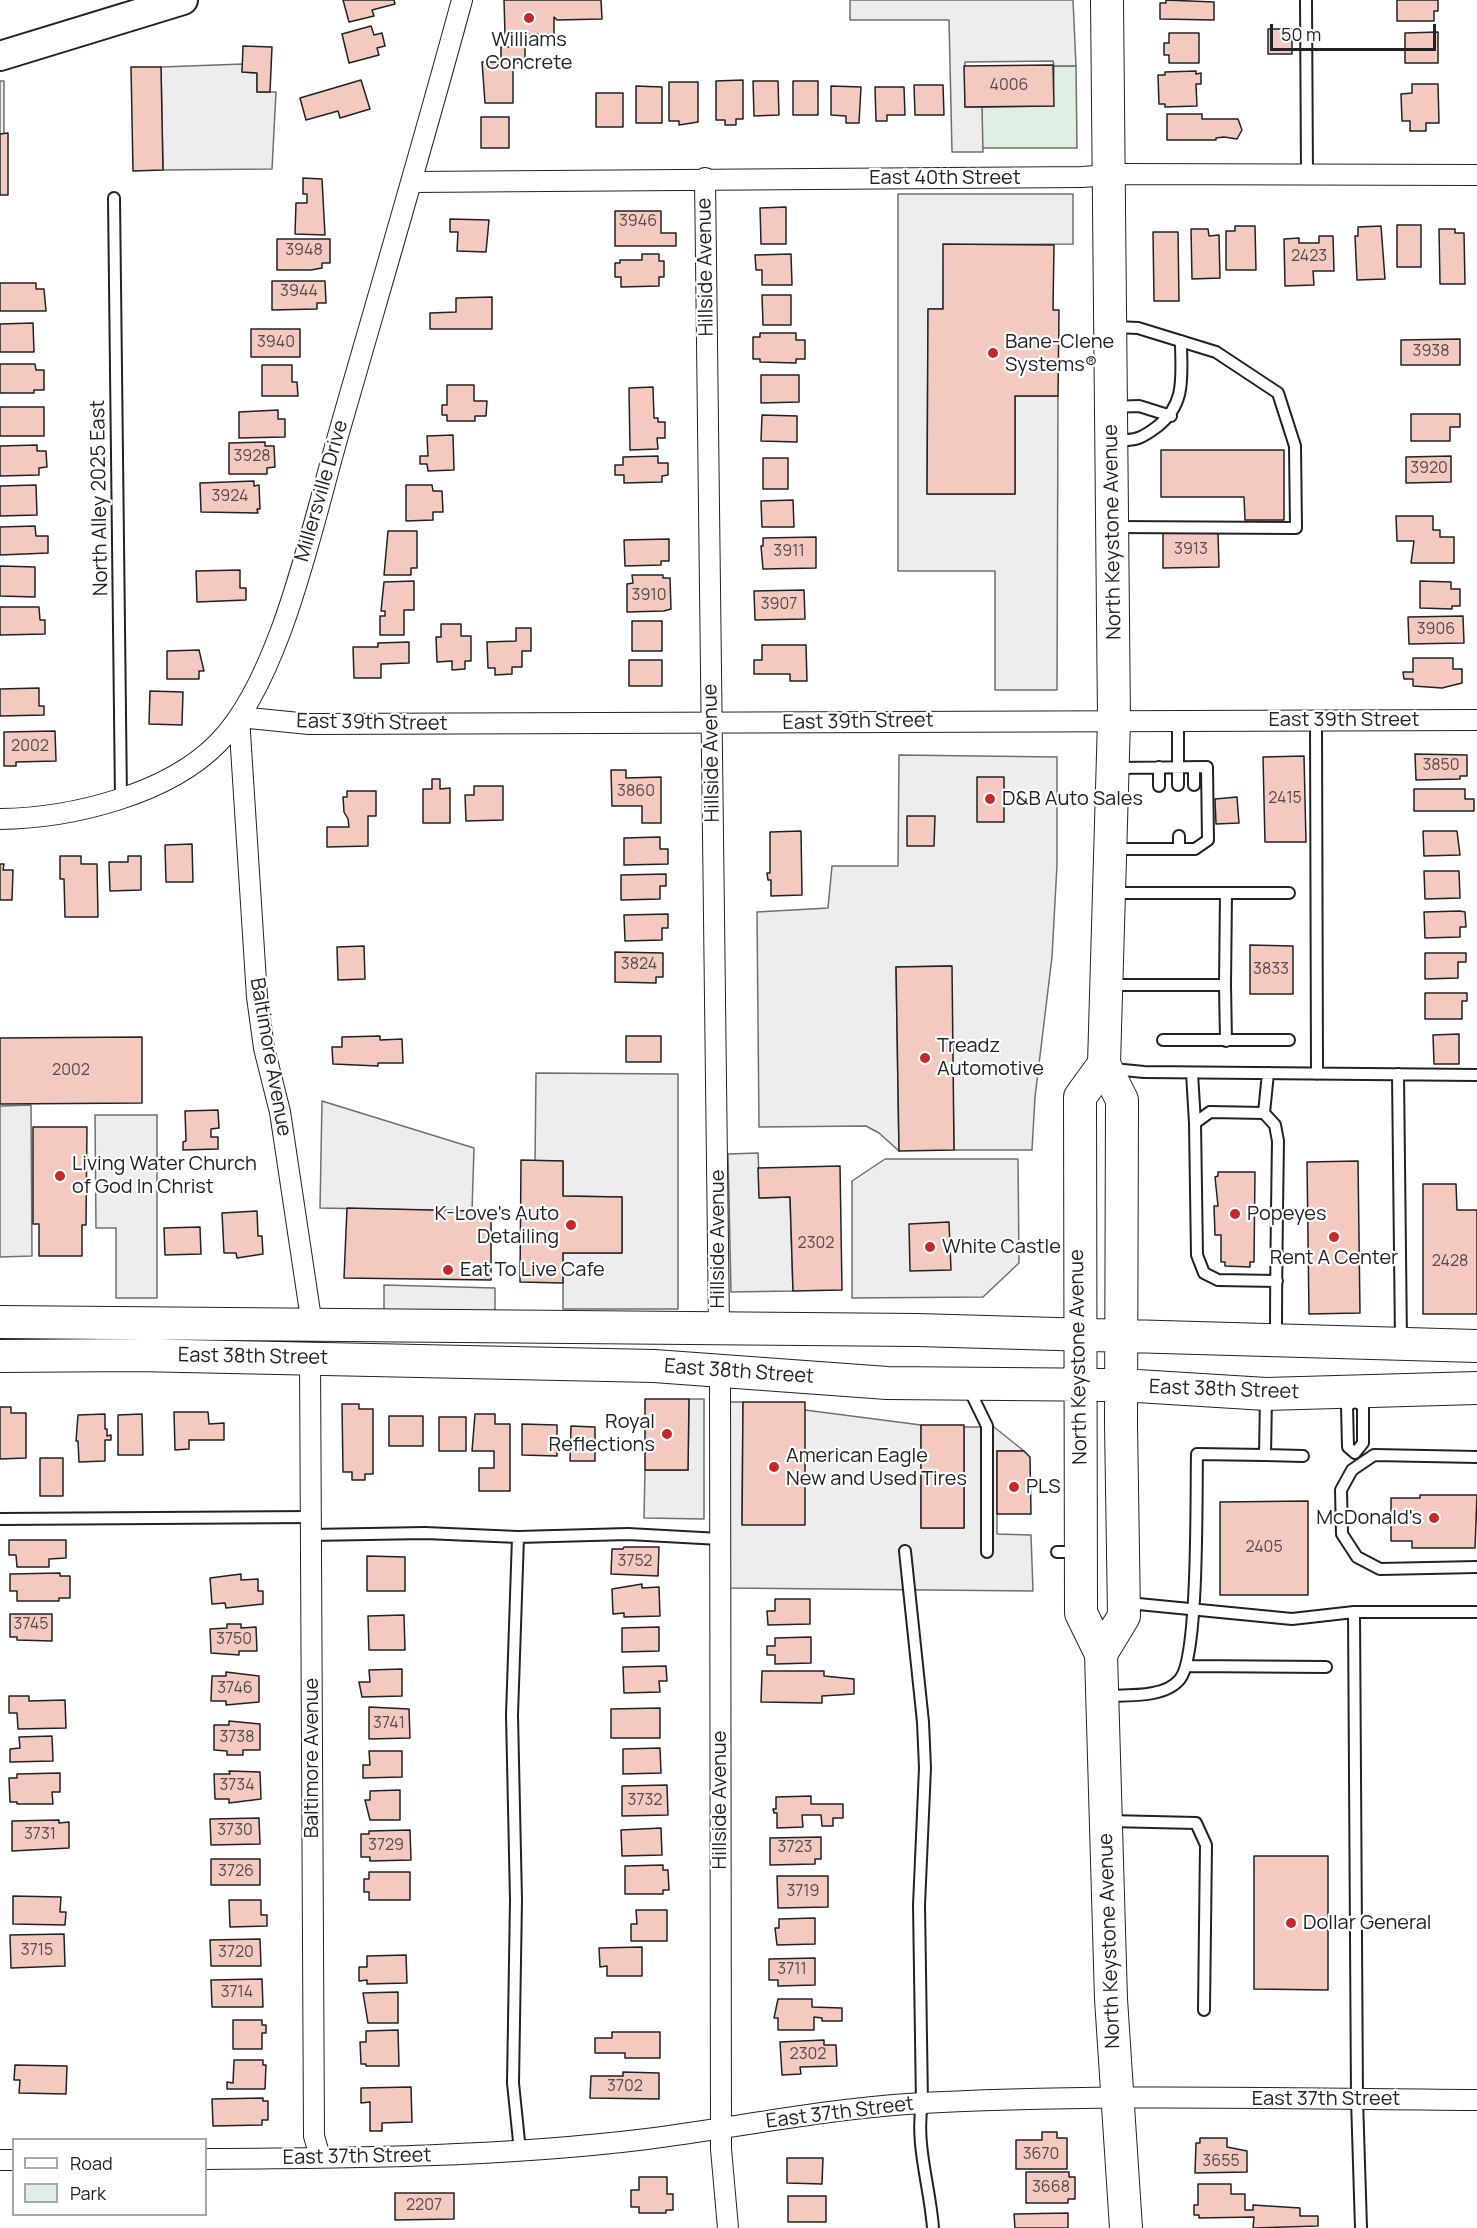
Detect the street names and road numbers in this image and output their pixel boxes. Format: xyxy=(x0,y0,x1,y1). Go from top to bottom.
street label: East 40th Street xyxy=(869,166,1021,190)
street label: Hillside Avenue xyxy=(693,197,719,337)
street label: North Alley 2025 East xyxy=(86,400,114,596)
street label: Millersville Drive xyxy=(290,418,354,564)
street label: North Keystone Avenue xyxy=(1099,424,1127,640)
street label: Hillside Avenue xyxy=(699,683,725,823)
street label: East 39th Street xyxy=(1268,708,1420,732)
street label: East 39th Street xyxy=(782,709,934,735)
street label: East 39th Street xyxy=(296,710,448,736)
street label: Baltimore Avenue xyxy=(244,976,296,1138)
street label: Hillside Avenue xyxy=(706,1170,730,1308)
street label: North Keystone Avenue xyxy=(1065,1249,1093,1465)
street label: East 38th Street xyxy=(178,1344,328,1370)
street label: East 38th Street xyxy=(663,1355,815,1389)
street label: East 38th Street xyxy=(1148,1375,1300,1405)
street label: Baltimore Avenue xyxy=(300,1678,324,1838)
street label: Hillside Avenue xyxy=(708,1731,732,1869)
street label: North Keystone Avenue xyxy=(1094,1833,1126,2049)
street label: East 37th Street xyxy=(1252,2087,1400,2111)
street label: East 37th Street xyxy=(765,2092,915,2134)
street label: East 37th Street xyxy=(282,2144,432,2170)

